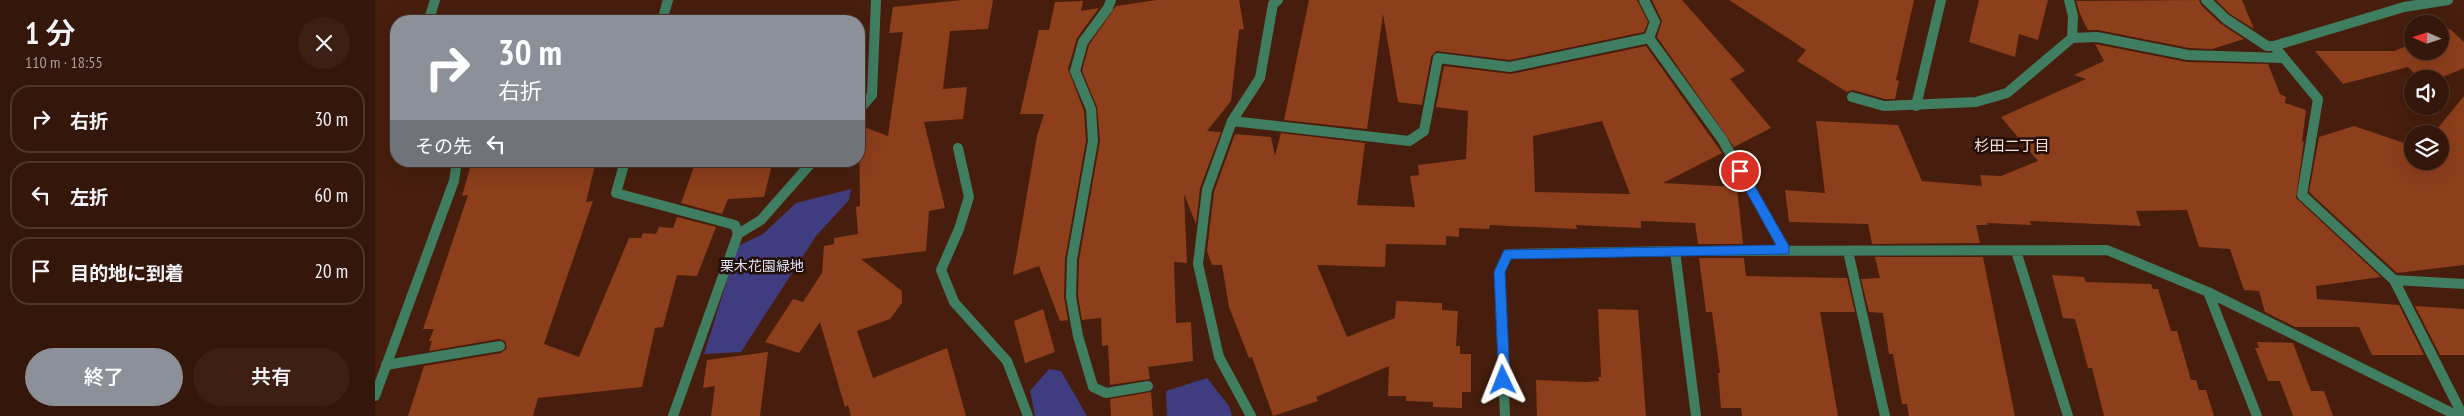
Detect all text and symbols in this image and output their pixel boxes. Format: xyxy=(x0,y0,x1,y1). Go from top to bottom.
text: 1 分 xyxy=(25,13,76,52)
north arrow xyxy=(2404,15,2449,60)
map controls xyxy=(2404,15,2449,170)
button: close xyxy=(298,17,350,69)
text: 30 m xyxy=(498,29,562,75)
icon: right xyxy=(415,35,480,100)
text: 110 m · 18:55 xyxy=(25,52,103,72)
button: sound xyxy=(2404,70,2449,115)
text: 右折 xyxy=(498,77,542,105)
icon: right xyxy=(27,105,55,133)
text: 30 m xyxy=(315,107,348,131)
text: 右折 xyxy=(70,109,108,133)
button: layers xyxy=(2404,125,2449,170)
icon: left xyxy=(482,130,510,158)
text: その先 xyxy=(415,134,472,158)
district label: 杉田二丁目 xyxy=(1974,136,2050,155)
pin xyxy=(1719,150,1761,192)
icon: arrive xyxy=(1726,157,1754,185)
icon: left xyxy=(27,181,55,209)
text: 60 m xyxy=(315,183,348,207)
text: 左折 xyxy=(70,185,108,209)
icon: arrive xyxy=(27,257,55,285)
park label: 栗木花園緑地 xyxy=(720,257,804,275)
text: 20 m xyxy=(315,259,348,283)
text: 目的地に到着 xyxy=(70,261,184,285)
button: 終了 xyxy=(25,348,183,406)
button: 共有 xyxy=(193,348,350,406)
position arrow xyxy=(1476,353,1528,405)

